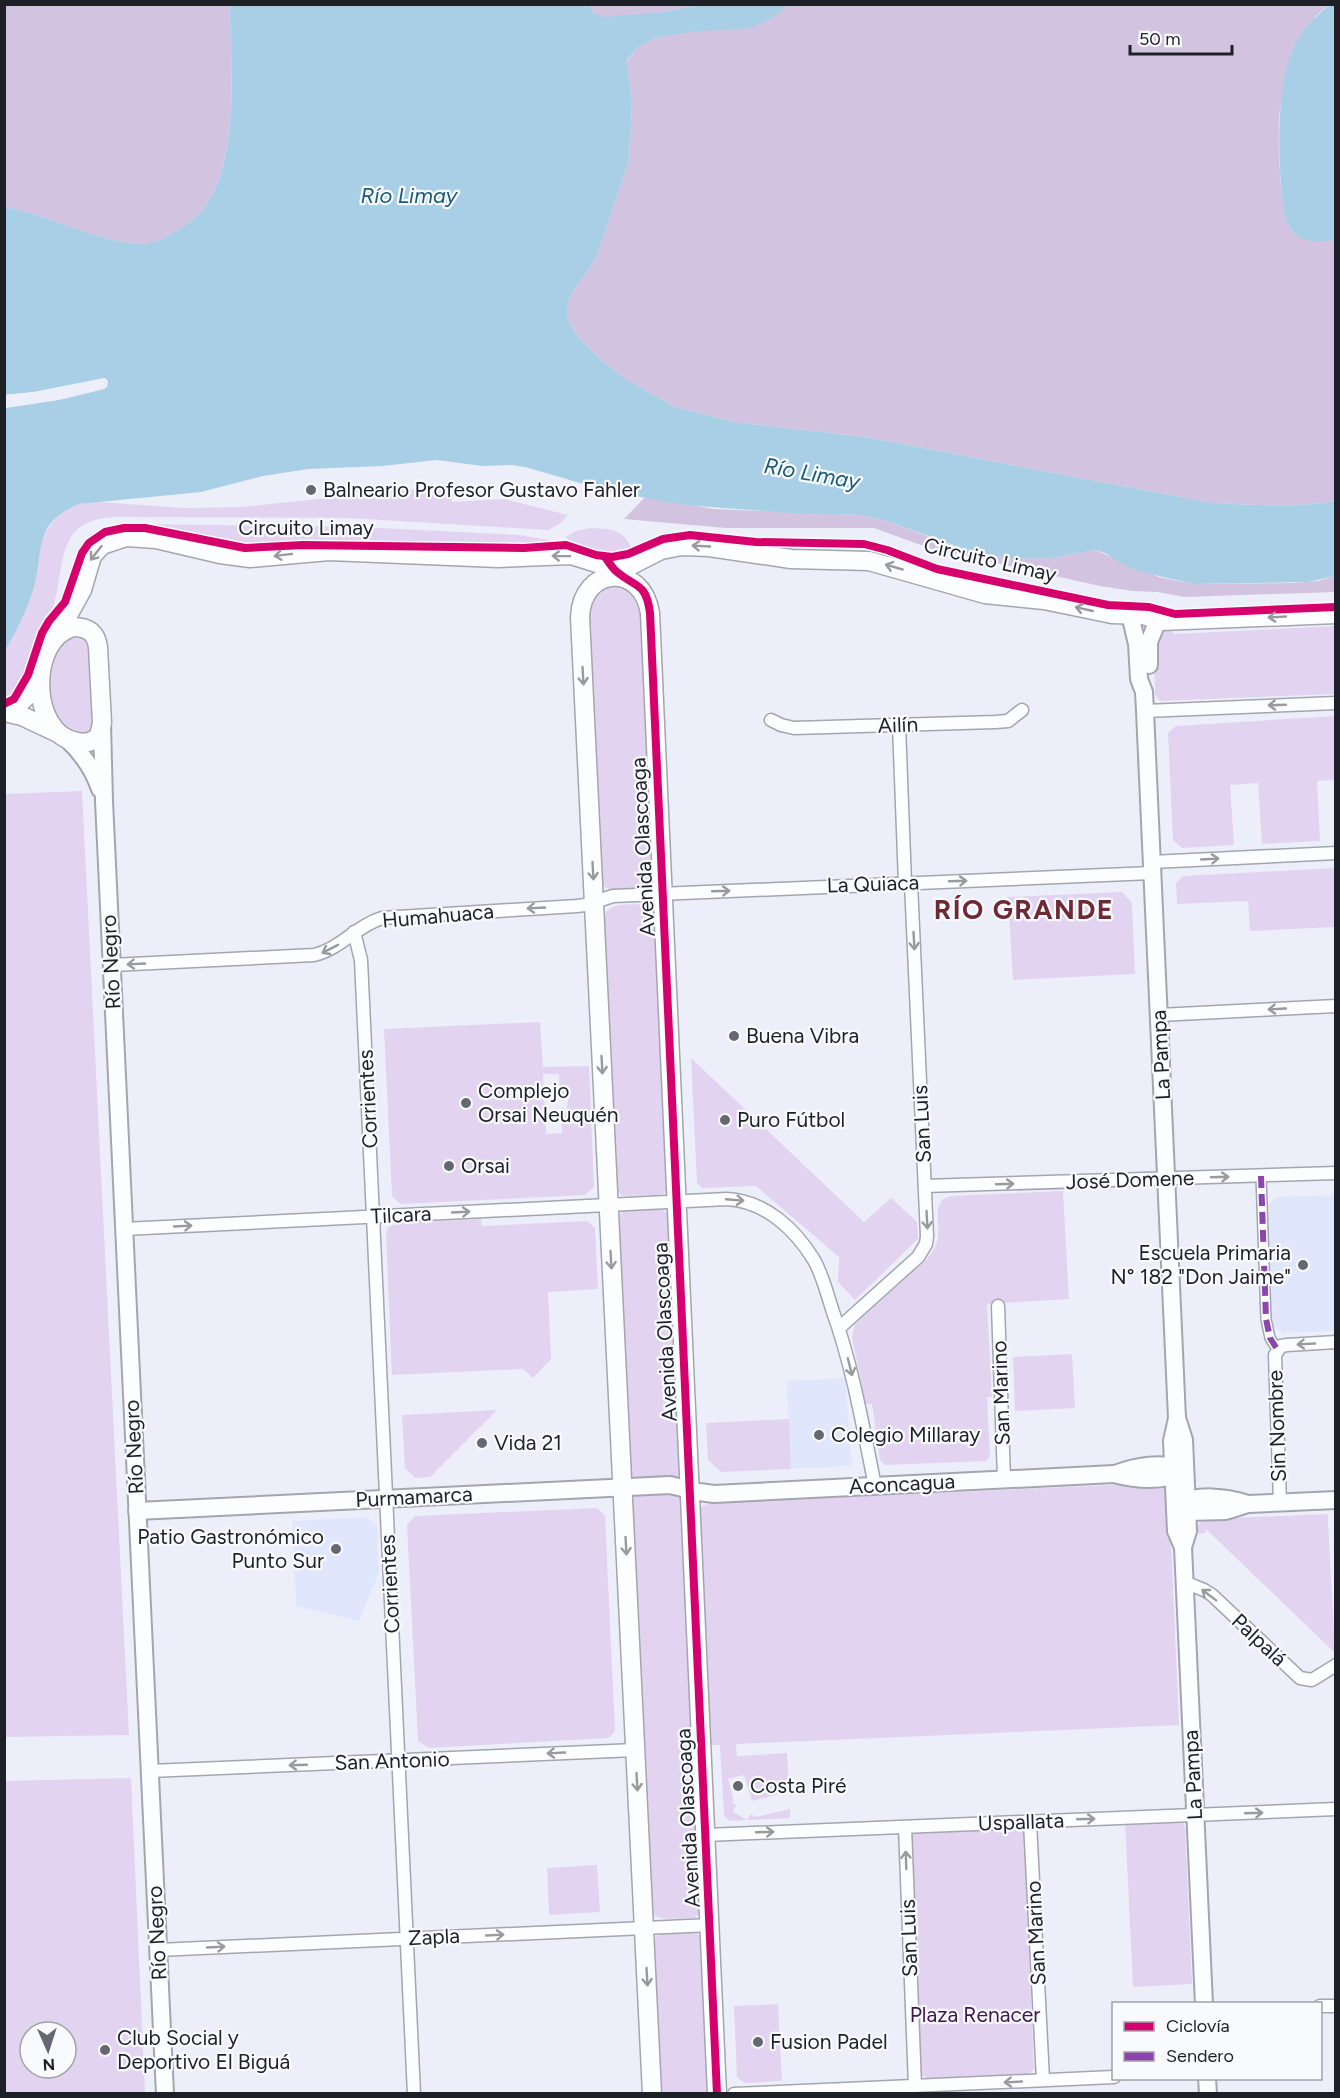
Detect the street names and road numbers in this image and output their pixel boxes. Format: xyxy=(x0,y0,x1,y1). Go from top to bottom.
street label: Circuito Limay xyxy=(238,515,374,540)
street label: Circuito Limay xyxy=(921,532,1059,587)
street label: Ailín xyxy=(877,711,919,738)
street label: Avenida Olascoaga xyxy=(625,757,660,937)
street label: La Quiaca xyxy=(826,869,920,898)
street label: Humahuaca xyxy=(381,898,495,933)
street label: Río Negro xyxy=(96,914,125,1010)
street label: La Pampa xyxy=(1146,1009,1175,1101)
street label: Corrientes xyxy=(352,1049,383,1149)
street label: San Luis xyxy=(907,1085,936,1164)
street label: José Domene xyxy=(1065,1165,1195,1194)
street label: Tilcara xyxy=(370,1200,432,1229)
street label: Avenida Olascoaga xyxy=(647,1242,682,1422)
street label: San Marino xyxy=(986,1340,1015,1446)
street label: Sin Nombre xyxy=(1262,1370,1291,1482)
street label: Río Negro xyxy=(119,1399,148,1495)
street label: Aconcagua xyxy=(848,1468,956,1499)
street label: Purmamarca xyxy=(355,1481,473,1512)
street label: Corrientes xyxy=(374,1534,405,1634)
street label: Palpalá xyxy=(1227,1608,1292,1671)
street label: Avenida Olascoaga xyxy=(670,1728,705,1908)
street label: La Pampa xyxy=(1178,1729,1207,1821)
street label: San Antonio xyxy=(334,1746,450,1775)
street label: Uspallata xyxy=(977,1808,1065,1835)
street label: San Marino xyxy=(1020,1880,1051,1986)
street label: Río Negro xyxy=(142,1885,171,1981)
street label: San Luis xyxy=(895,1899,922,1977)
street label: Zapla xyxy=(407,1923,461,1950)

